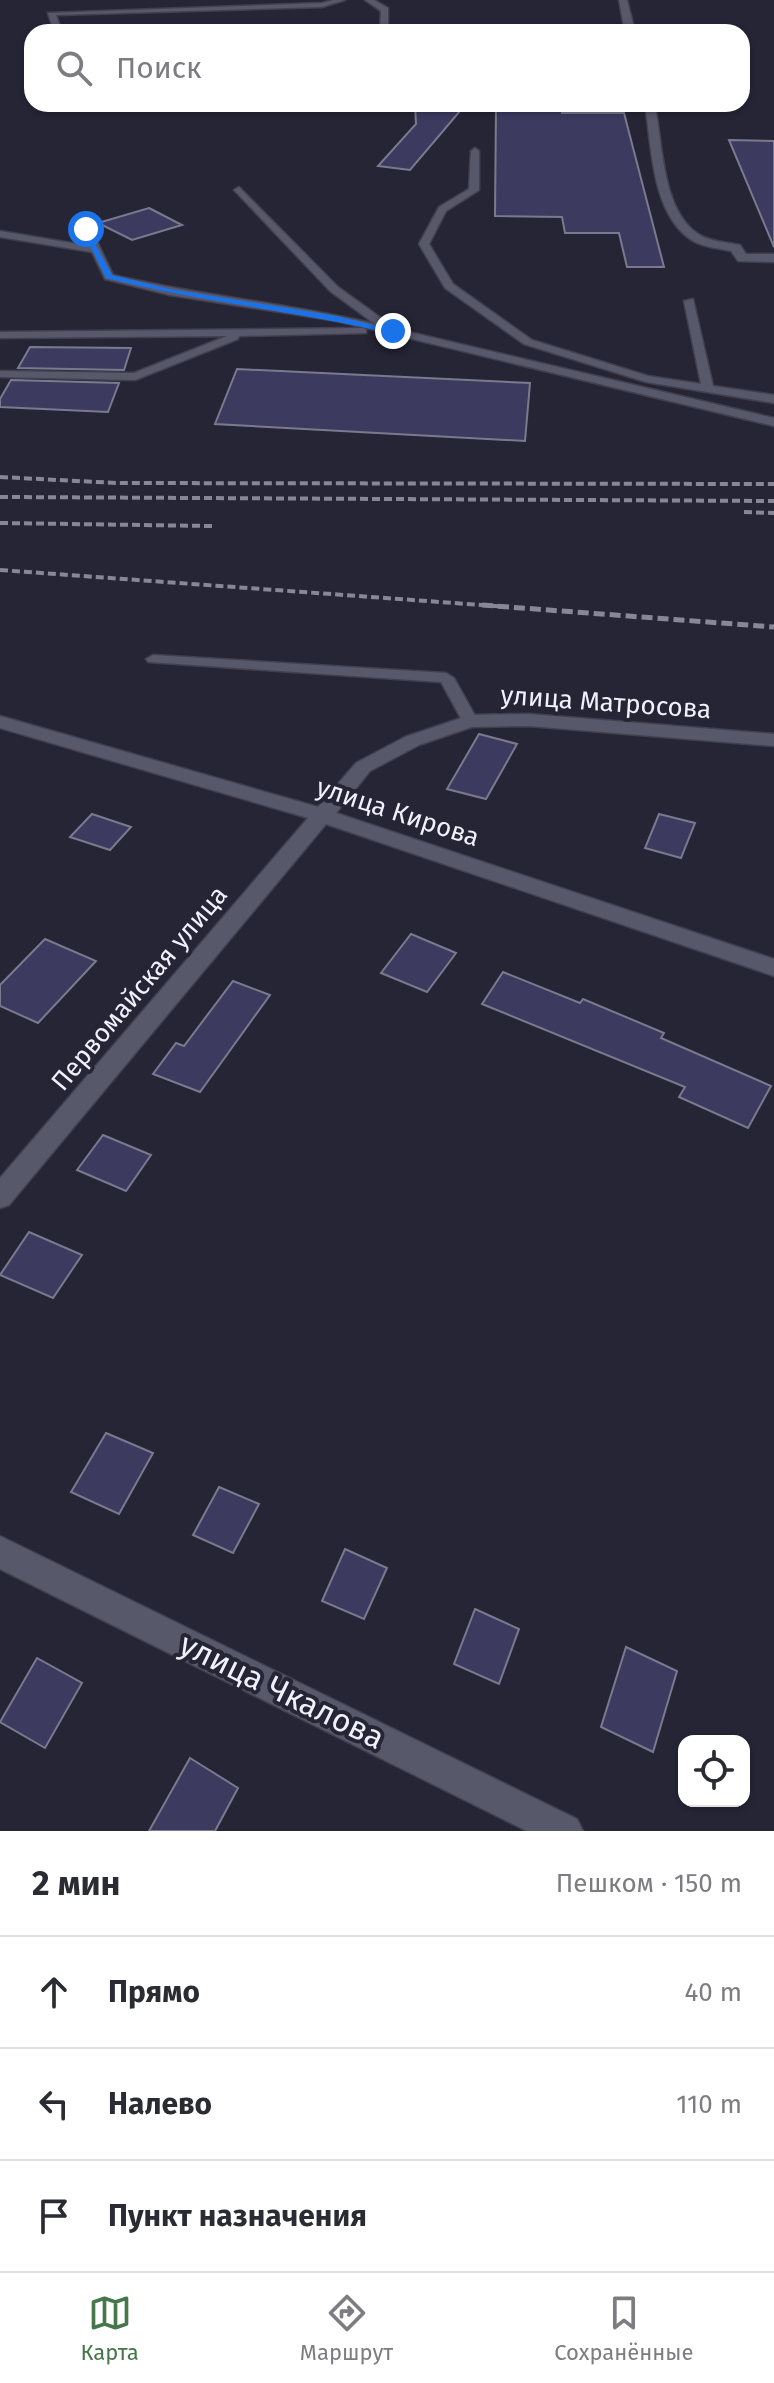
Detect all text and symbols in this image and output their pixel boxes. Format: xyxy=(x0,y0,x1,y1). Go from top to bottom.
search box xyxy=(24,24,750,112)
icon: search xyxy=(52,46,96,90)
text: Поиск xyxy=(116,50,202,86)
route start xyxy=(68,211,104,247)
route end xyxy=(375,313,411,349)
street label: улица Матросова xyxy=(500,680,712,725)
street label: улица Кирова xyxy=(312,772,483,853)
street label: Первомайская улица xyxy=(45,880,234,1097)
street label: улица Чкалова xyxy=(173,1625,391,1757)
map controls xyxy=(678,1735,750,1807)
button: locate xyxy=(678,1735,750,1807)
text: 2 мин xyxy=(32,1863,121,1904)
text: Пешком · 150 m xyxy=(556,1868,742,1899)
icon: ahead xyxy=(32,1970,76,2014)
text: Прямо xyxy=(108,1974,200,2010)
text: 40 m xyxy=(684,1977,742,2008)
icon: left xyxy=(32,2082,76,2126)
text: Налево xyxy=(108,2086,212,2122)
text: 110 m xyxy=(676,2089,742,2120)
icon: arrive xyxy=(32,2194,76,2238)
text: Пункт назначения xyxy=(108,2198,367,2234)
tab: Карта xyxy=(81,2291,139,2366)
tab: Маршрут xyxy=(300,2291,393,2366)
tab: Сохранённые xyxy=(554,2291,694,2366)

